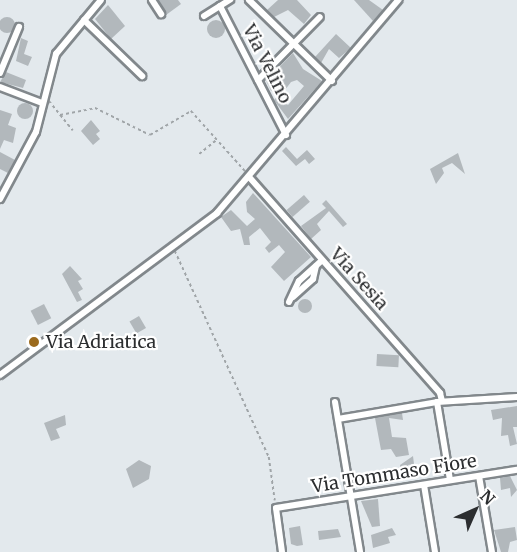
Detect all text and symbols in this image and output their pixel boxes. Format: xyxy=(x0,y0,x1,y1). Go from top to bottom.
street label: Via Velino xyxy=(238,21,296,107)
street label: Via Sesia xyxy=(325,243,393,315)
place label: Via Adriatica xyxy=(46,331,156,353)
marker: Via Adriatica xyxy=(27,335,41,349)
street label: Via Tommaso Fiore xyxy=(310,450,478,498)
north arrow xyxy=(445,480,505,540)
text: N xyxy=(476,486,499,509)

